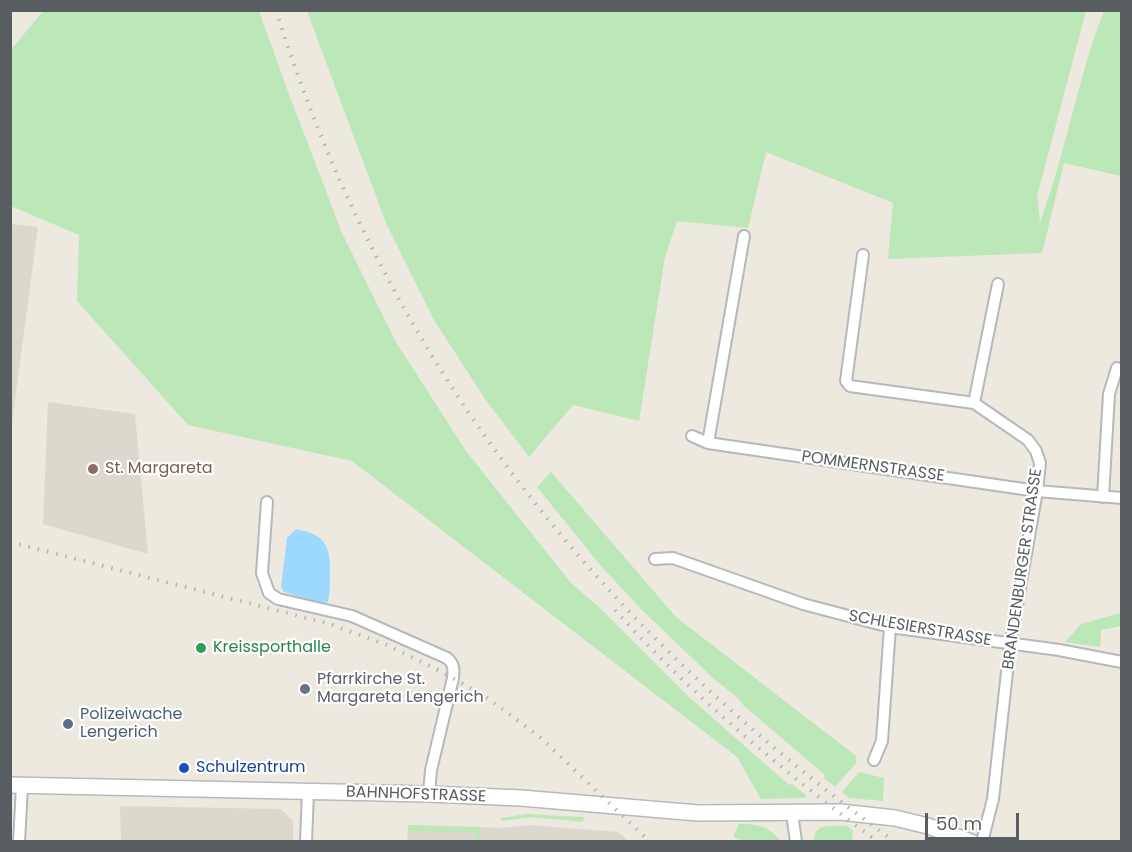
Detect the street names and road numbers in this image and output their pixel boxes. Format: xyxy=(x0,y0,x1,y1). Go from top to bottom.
street label: POMMERNSTRASSE xyxy=(800,447,946,487)
street label: BRANDENBURGER STRASSE xyxy=(999,467,1047,671)
street label: SCHLESIERSTRASSE xyxy=(847,607,993,651)
street label: BAHNHOFSTRASSE xyxy=(346,783,486,807)

